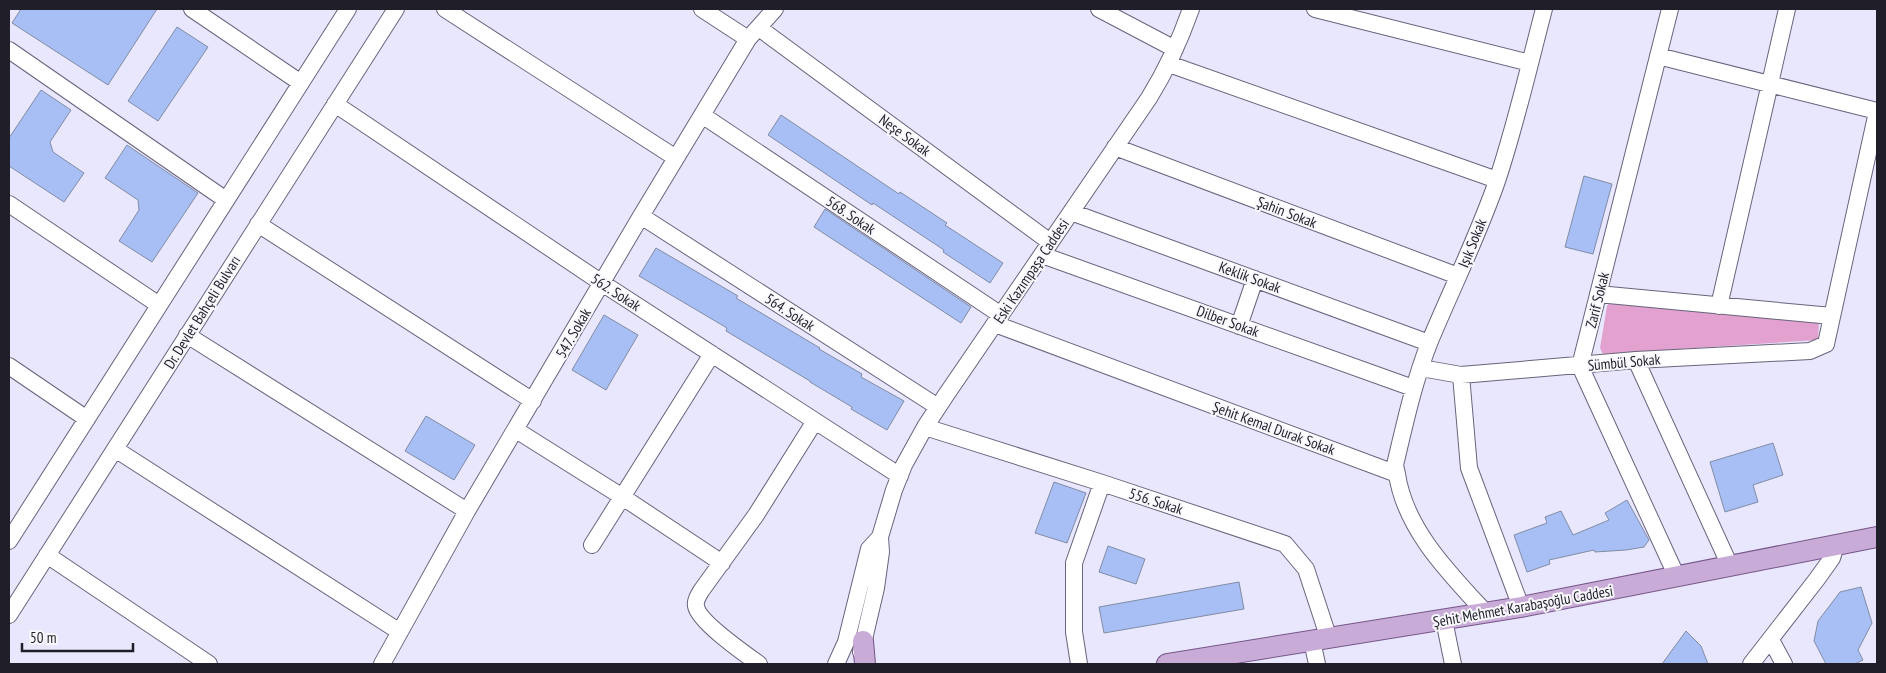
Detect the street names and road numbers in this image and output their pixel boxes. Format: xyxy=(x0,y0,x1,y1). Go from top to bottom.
street label: Neşe Sokak xyxy=(875,110,935,160)
street label: 568. Sokak xyxy=(823,192,880,239)
street label: Şahin Sokak xyxy=(1254,192,1320,232)
street label: Eski Kazımpaşa Caddesi xyxy=(989,215,1073,327)
street label: Işık Sokak xyxy=(1454,216,1490,270)
street label: Dr. Devlet Bahçeli Bulvarı xyxy=(160,252,244,372)
street label: Keklik Sokak xyxy=(1216,257,1284,297)
street label: 562. Sokak xyxy=(587,269,645,315)
street label: Zarif Sokak xyxy=(1581,270,1613,330)
street label: 564. Sokak xyxy=(761,289,819,335)
street label: Dilber Sokak xyxy=(1194,301,1262,341)
street label: 547. Sokak xyxy=(551,305,595,361)
street label: Sümbül Sokak xyxy=(1587,349,1661,375)
street label: Şehit Kemal Durak Sokak xyxy=(1210,397,1338,459)
street label: 556. Sokak xyxy=(1127,483,1186,519)
street label: Şehit Mehmet Karabaşoğlu Caddesi xyxy=(1431,581,1615,631)

